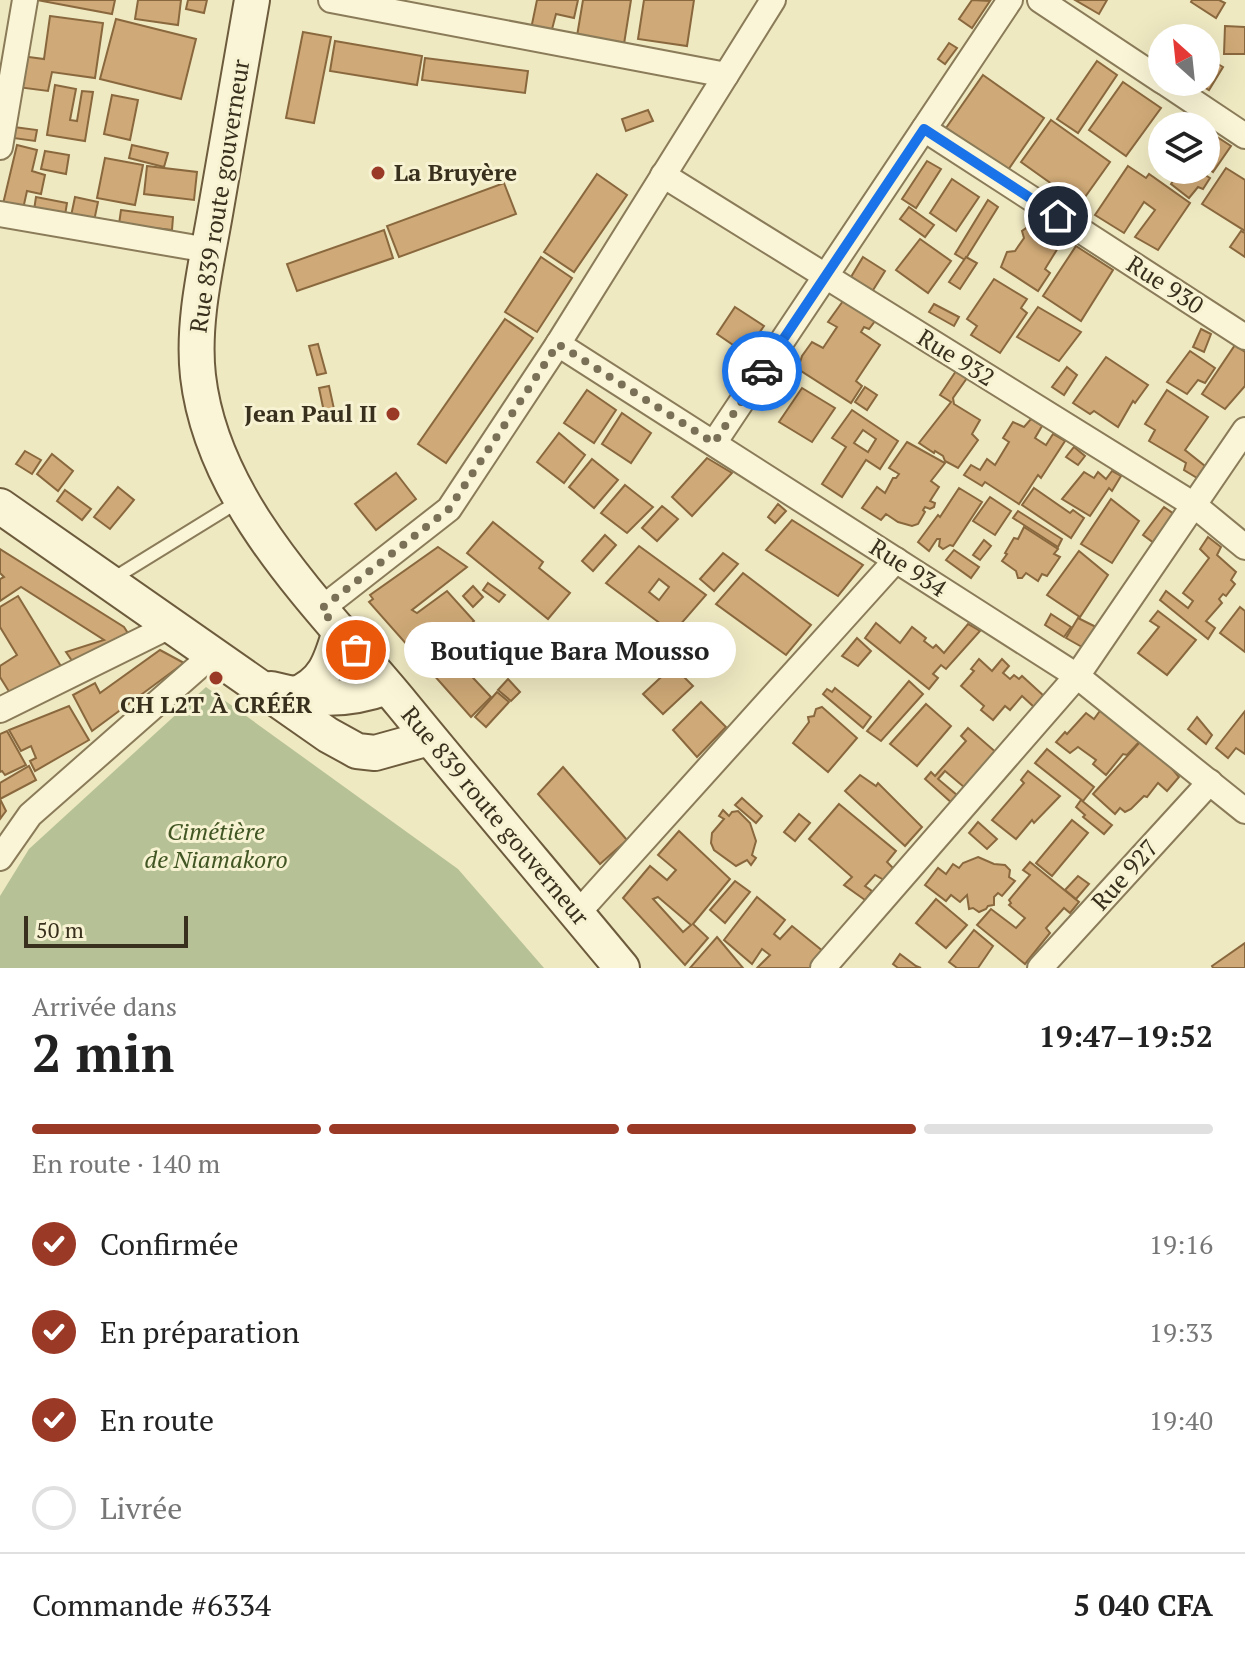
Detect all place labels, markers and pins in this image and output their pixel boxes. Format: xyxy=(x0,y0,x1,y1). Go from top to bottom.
place label: La Bruyère xyxy=(394,156,517,188)
marker: La Bruyère xyxy=(369,164,387,182)
pin xyxy=(1024,182,1092,250)
place label: Jean Paul II xyxy=(244,397,377,429)
marker: Jean Paul II xyxy=(384,405,402,423)
pin xyxy=(322,616,390,684)
callout: Boutique Bara Mousso xyxy=(404,622,736,678)
marker: CH L2T À CRÉÉR xyxy=(207,669,225,687)
place label: CH L2T À CRÉÉR xyxy=(120,688,312,720)

